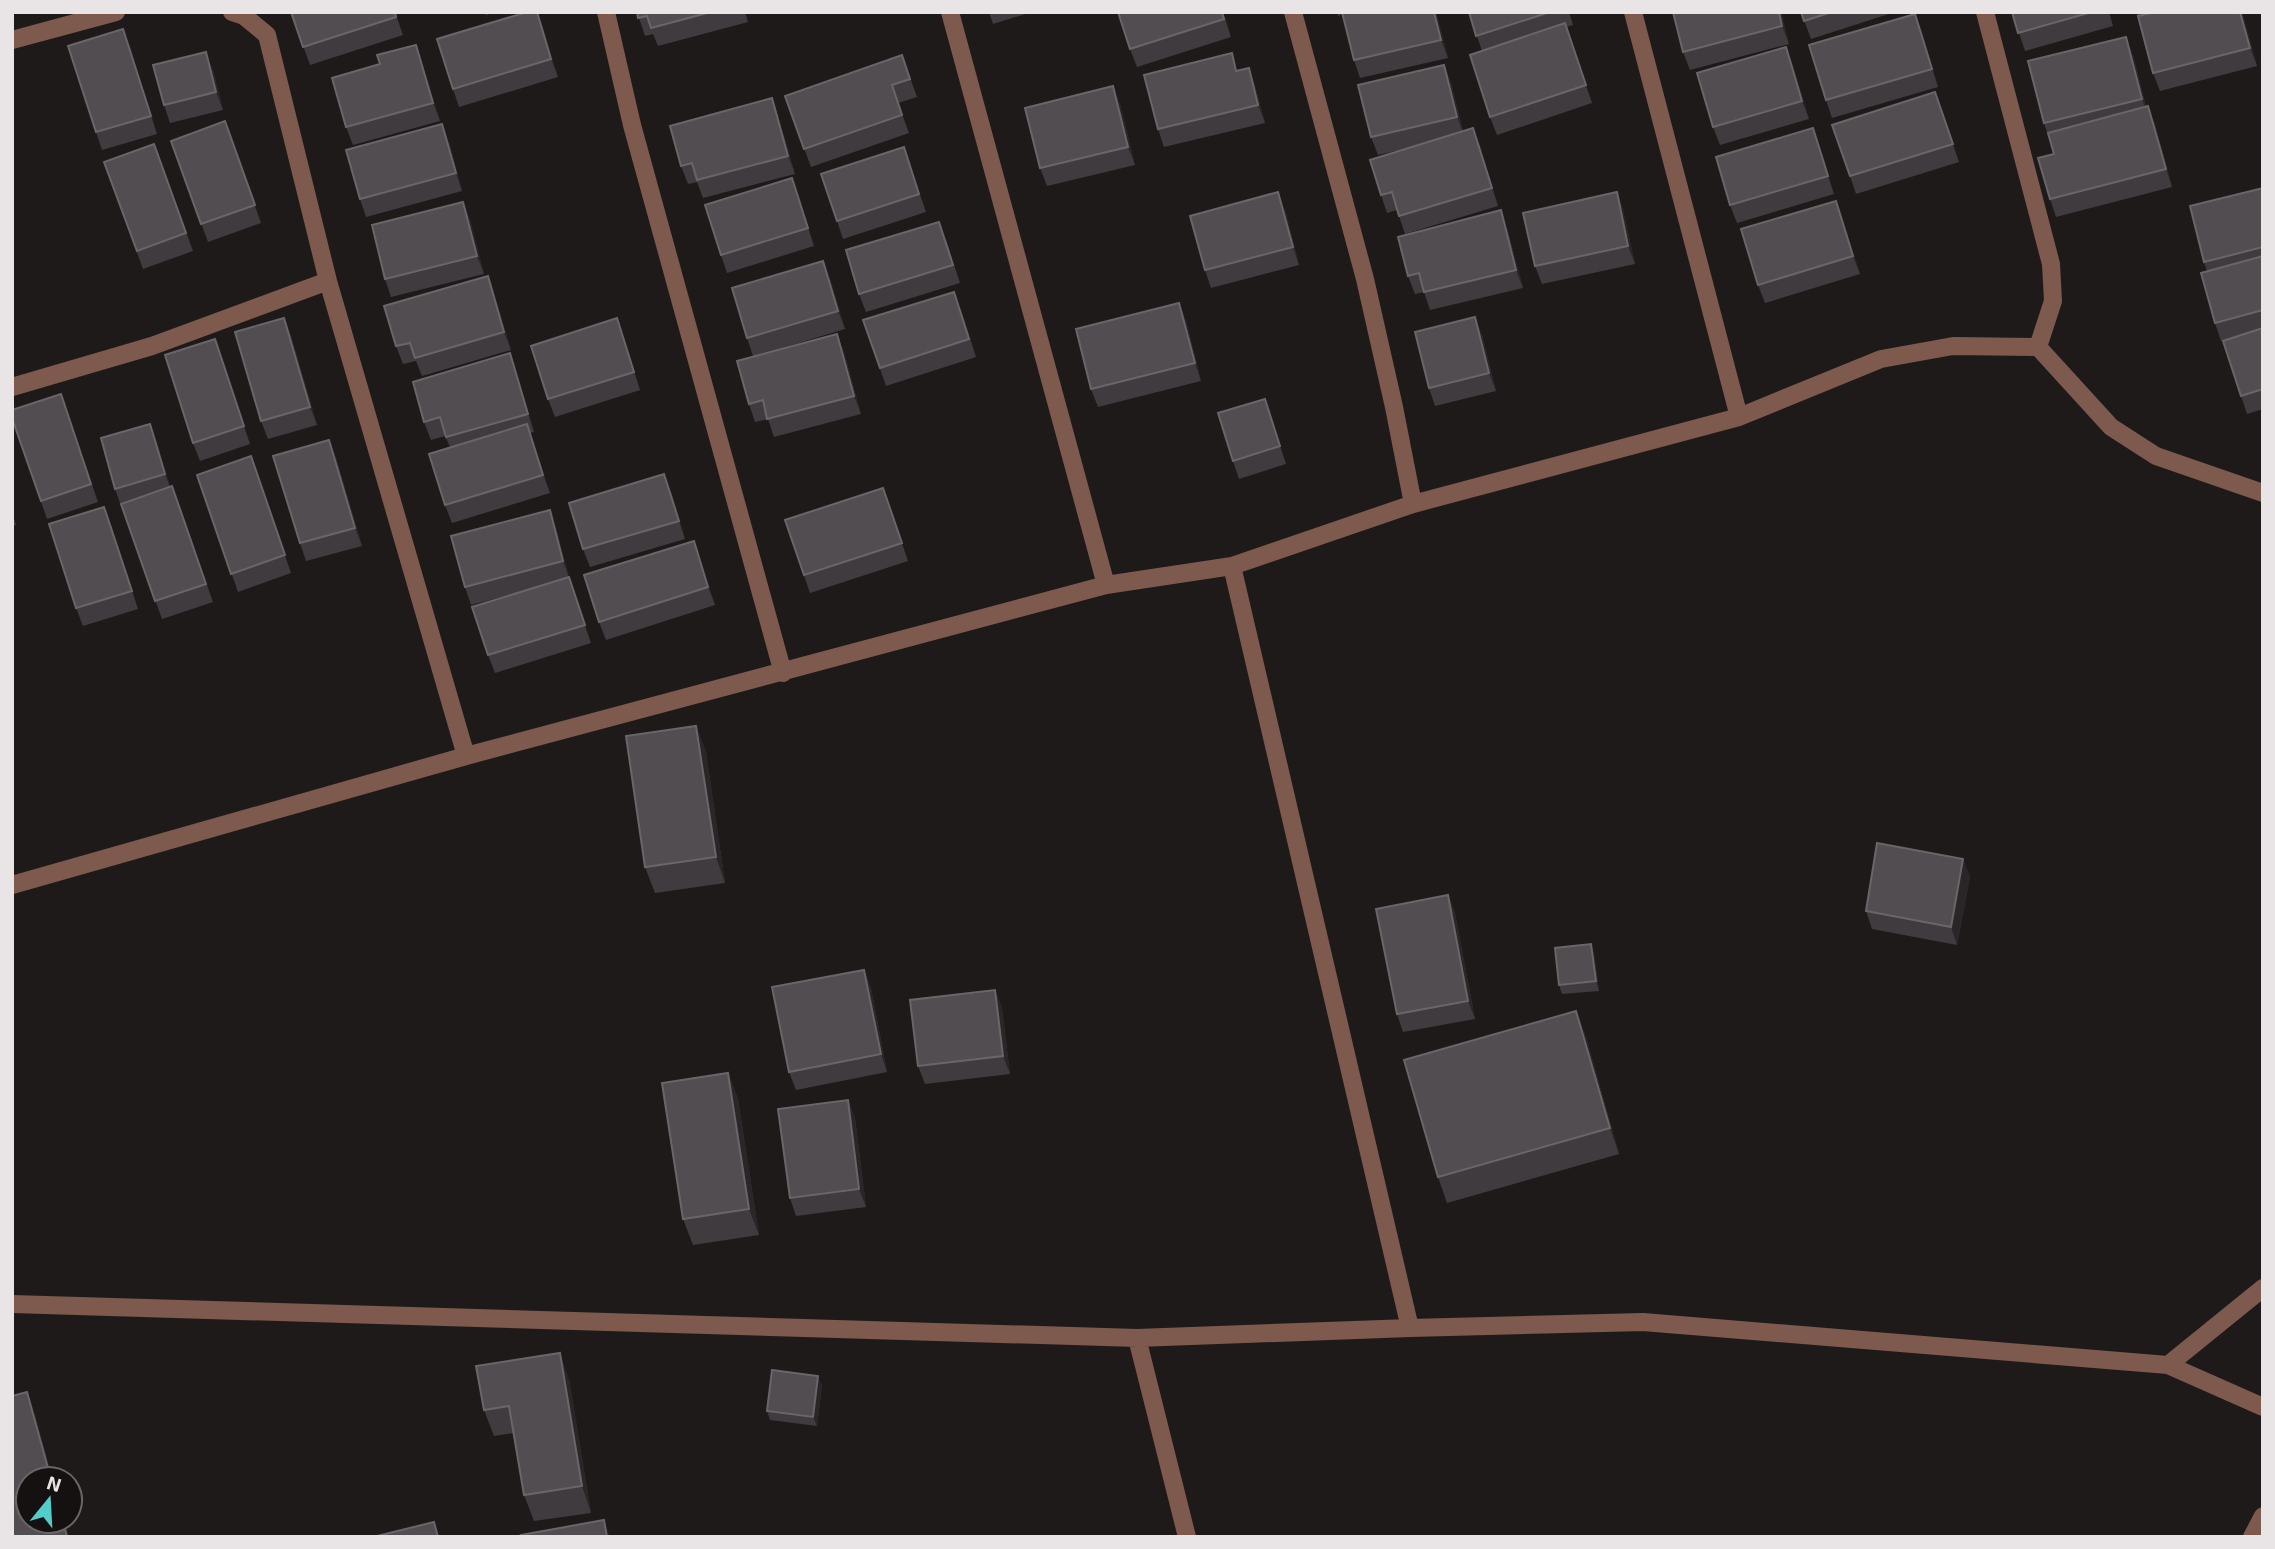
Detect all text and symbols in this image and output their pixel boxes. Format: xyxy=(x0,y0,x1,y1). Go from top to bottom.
north arrow xyxy=(14,1465,84,1535)
text: N xyxy=(44,1470,64,1496)

